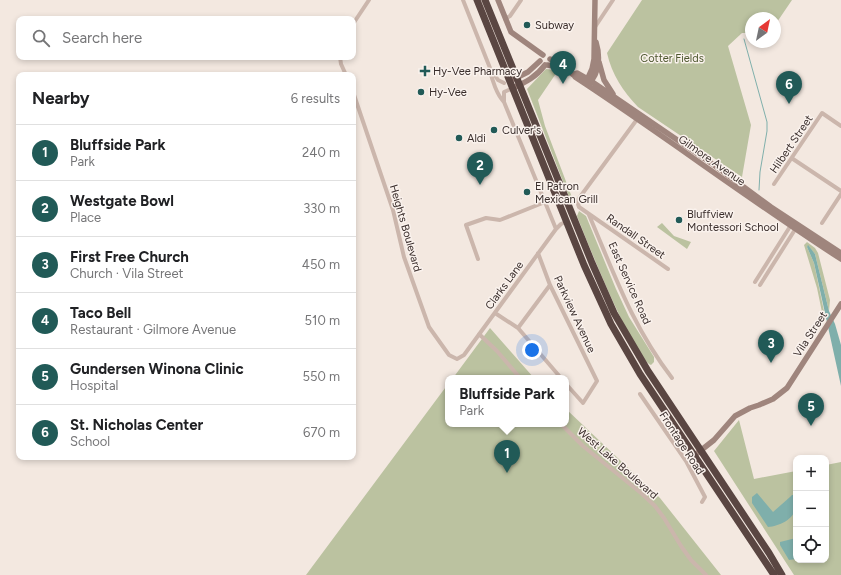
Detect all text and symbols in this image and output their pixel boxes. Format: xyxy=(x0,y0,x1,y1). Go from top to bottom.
north arrow xyxy=(745,12,781,48)
search box xyxy=(16,16,356,60)
place label: Subway xyxy=(535,19,574,32)
marker: Subway xyxy=(522,20,532,30)
icon: search xyxy=(30,27,52,49)
text: Search here xyxy=(62,29,142,47)
pin: 4 xyxy=(550,51,576,84)
park label: Cotter Fields xyxy=(640,52,704,65)
place label: Hy-Vee Pharmacy xyxy=(433,65,522,78)
marker: Hy-Vee Pharmacy xyxy=(420,66,430,76)
pin: 6 xyxy=(776,71,802,104)
place label: Hy-Vee xyxy=(429,86,467,99)
marker: Hy-Vee xyxy=(416,87,426,97)
text: Nearby xyxy=(32,88,90,108)
text: 6 results xyxy=(291,91,340,106)
street label: Hilbert Street xyxy=(767,113,816,176)
place label: Culver's xyxy=(502,124,541,137)
marker: Culver's xyxy=(489,125,499,135)
place label: Aldi xyxy=(467,132,486,145)
marker: Aldi xyxy=(454,133,464,143)
street label: Gilmore Avenue xyxy=(676,133,748,188)
text: Bluffside Park xyxy=(70,136,166,154)
text: 1 xyxy=(42,145,48,160)
text: 240 m xyxy=(302,145,340,160)
pin: 2 xyxy=(467,152,493,185)
text: Park xyxy=(70,154,95,169)
place label: El Patron Mexican Grill xyxy=(535,180,598,206)
street label: Heights Boulevard xyxy=(387,183,424,273)
marker: El Patron Mexican Grill xyxy=(522,187,532,197)
text: Westgate Bowl xyxy=(70,192,174,210)
text: 2 xyxy=(41,201,49,216)
text: 330 m xyxy=(303,201,340,216)
place label: Bluffview Montessori School xyxy=(687,208,779,234)
text: Place xyxy=(70,210,101,225)
street label: Randall Street xyxy=(604,211,668,262)
marker: Bluffview Montessori School xyxy=(674,215,684,225)
street label: East Service Road xyxy=(606,240,654,326)
text: First Free Church xyxy=(70,248,189,266)
text: 3 xyxy=(41,257,49,272)
text: 450 m xyxy=(302,257,340,272)
street label: Clarks Lane xyxy=(483,259,526,312)
text: Church · Vila Street xyxy=(70,266,183,281)
street label: Parkview Avenue xyxy=(551,274,598,355)
text: Taco Bell xyxy=(70,304,131,322)
street label: Vila Street xyxy=(791,309,830,360)
text: 4 xyxy=(41,313,49,328)
text: 510 m xyxy=(305,313,340,328)
text: Restaurant · Gilmore Avenue xyxy=(70,322,236,337)
pin: 3 xyxy=(758,330,784,363)
your location xyxy=(522,340,542,360)
text: Gundersen Winona Clinic xyxy=(70,360,244,378)
text: 5 xyxy=(41,369,49,384)
text: 550 m xyxy=(302,369,340,384)
popup xyxy=(445,375,569,427)
text: Hospital xyxy=(70,378,118,393)
text: Bluffside Park xyxy=(459,385,555,403)
pin: 5 xyxy=(798,393,824,426)
text: Park xyxy=(459,403,484,418)
street label: Frontage Road xyxy=(656,409,707,477)
text: St. Nicholas Center xyxy=(70,416,203,434)
text: 6 xyxy=(41,425,49,440)
text: 670 m xyxy=(303,425,340,440)
street label: West Lake Boulevard xyxy=(575,425,661,502)
text: School xyxy=(70,434,110,449)
pin: 1 xyxy=(494,440,520,473)
map controls xyxy=(793,455,829,563)
button: + xyxy=(793,455,829,491)
button: − xyxy=(793,491,829,527)
button: locate xyxy=(793,527,829,563)

